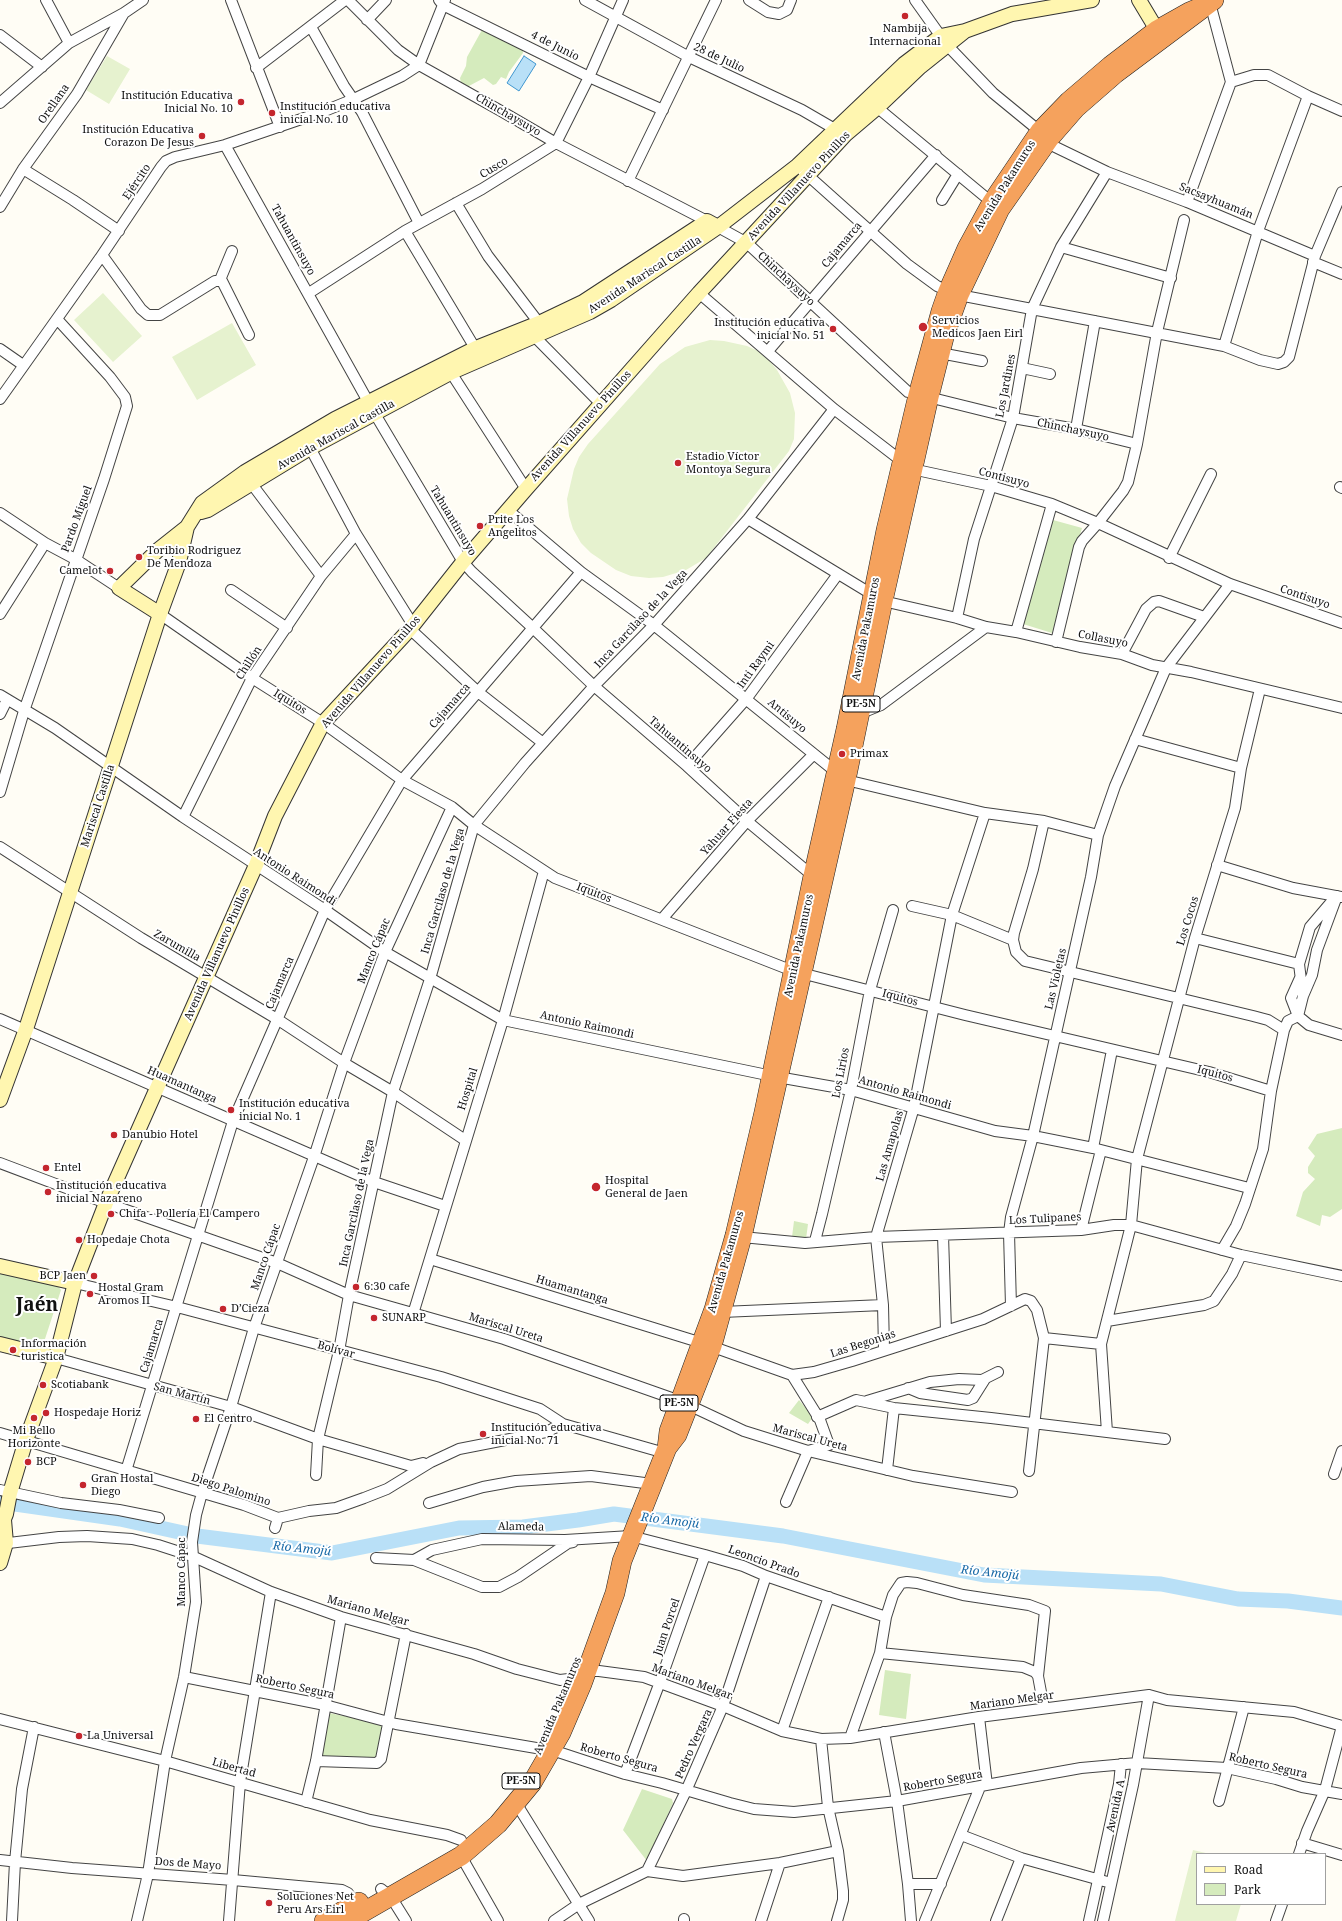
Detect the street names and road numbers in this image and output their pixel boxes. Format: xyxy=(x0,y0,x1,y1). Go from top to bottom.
street label: 4 de Junio xyxy=(529,28,581,64)
street label: 28 de Julio xyxy=(691,40,747,76)
street label: Orellana xyxy=(36,82,72,126)
street label: Chinchaysuyo xyxy=(473,91,543,139)
street label: Avenida Villanuevo Pinillos xyxy=(745,129,853,243)
street label: Avenida Pakamuros xyxy=(972,138,1038,234)
street label: Cusco xyxy=(478,154,510,182)
street label: Ejército xyxy=(120,162,154,202)
street label: Sacsayhuamán xyxy=(1177,180,1255,222)
street label: Tahuantinsuyo xyxy=(268,202,318,278)
street label: Cajamarca xyxy=(819,219,865,271)
street label: Avenida Mariscal Castilla xyxy=(586,233,704,317)
street label: Chinchaysuyo xyxy=(755,249,817,309)
street label: Los Jardines xyxy=(993,353,1019,419)
street label: Avenida Villanuevo Pinillos xyxy=(528,368,634,484)
street label: Avenida Mariscal Castilla xyxy=(275,397,397,473)
street label: Chinchaysuyo xyxy=(1036,416,1110,444)
street label: Contisuyo xyxy=(977,465,1031,491)
street label: Pardo Miguel xyxy=(59,484,95,554)
street label: Tahuantinsuyo xyxy=(427,484,479,558)
street label: Inca Garcilaso de la Vega xyxy=(592,567,690,671)
street label: Avenida Pakamuros xyxy=(849,576,883,682)
street label: Contisuyo xyxy=(1278,582,1332,612)
street label: Avenida Villanuevo Pinillos xyxy=(319,613,423,731)
street label: Collasuyo xyxy=(1077,628,1129,650)
street label: Inti Raymi xyxy=(735,639,777,691)
street label: Chillón xyxy=(233,644,265,682)
street label: Cajamarca xyxy=(427,681,473,731)
street label: Iquitos xyxy=(271,687,309,717)
street label: Antisuyo xyxy=(765,696,809,736)
road number: PE-5N xyxy=(842,696,880,712)
street label: Tahuantinsuyo xyxy=(646,714,714,776)
street label: Mariscal Castilla xyxy=(78,763,118,849)
street label: Yahuar Fiesta xyxy=(698,796,756,858)
street label: Inca Garcilaso de la Vega xyxy=(419,827,467,955)
street label: Antonio Raimondi xyxy=(251,845,339,909)
street label: Iquitos xyxy=(575,880,613,906)
street label: Avenida Villanuevo Pinillos xyxy=(182,885,252,1023)
street label: Avenida Pakamuros xyxy=(782,893,816,999)
street label: Los Cocos xyxy=(1174,895,1202,947)
street label: Manco Cápac xyxy=(355,916,393,986)
street label: Zarumilla xyxy=(151,927,203,965)
street label: Las Violetas xyxy=(1043,947,1069,1011)
street label: Cajamarca xyxy=(263,955,297,1011)
street label: Iquitos xyxy=(881,987,919,1009)
street label: Antonio Raimondi xyxy=(539,1009,635,1041)
street label: Los Lirios xyxy=(830,1047,852,1099)
street label: Iquitos xyxy=(1196,1063,1234,1085)
street label: Huamantanga xyxy=(145,1064,219,1106)
street label: Hospital xyxy=(455,1066,481,1112)
street label: Antonio Raimondi xyxy=(857,1073,953,1113)
street label: Las Amapolas xyxy=(874,1109,906,1183)
street label: Inca Garcilaso de la Vega xyxy=(337,1138,377,1268)
street label: Avenida Pakamuros xyxy=(705,1210,747,1314)
street label: Los Tulipanes xyxy=(1008,1211,1082,1227)
street label: Manco Cápac xyxy=(248,1222,284,1292)
street label: Huamantanga xyxy=(534,1273,610,1307)
street label: Mariscal Ureta xyxy=(467,1310,545,1346)
street label: Cajamarca xyxy=(138,1317,166,1375)
street label: Las Begonias xyxy=(829,1327,897,1361)
street label: Bolívar xyxy=(316,1339,356,1361)
street label: San Martín xyxy=(152,1380,212,1408)
road number: PE-5N xyxy=(660,1395,698,1411)
street label: Mariscal Ureta xyxy=(771,1422,849,1454)
street label: Diego Palomino xyxy=(190,1471,272,1509)
street label: Alameda xyxy=(498,1520,544,1534)
street label: Manco Cápac xyxy=(175,1537,189,1607)
street label: Leoncio Prado xyxy=(726,1543,802,1581)
street label: Mariano Melgar xyxy=(326,1593,410,1629)
street label: Juan Porcel xyxy=(651,1597,683,1657)
street label: Avenida Pakamuros xyxy=(531,1655,585,1757)
street label: Mariano Melgar xyxy=(650,1661,734,1703)
street label: Roberto Segura xyxy=(254,1672,336,1702)
street label: Mariano Melgar xyxy=(969,1689,1055,1713)
street label: Pedro Vergara xyxy=(673,1707,715,1781)
street label: Roberto Segura xyxy=(579,1741,659,1775)
street label: Roberto Segura xyxy=(1227,1751,1309,1781)
street label: Libertad xyxy=(211,1755,257,1781)
street label: Roberto Segura xyxy=(902,1768,984,1794)
road number: PE-5N xyxy=(502,1773,540,1789)
street label: Avenida A xyxy=(1104,1778,1128,1834)
street label: Dos de Mayo xyxy=(154,1855,222,1873)

